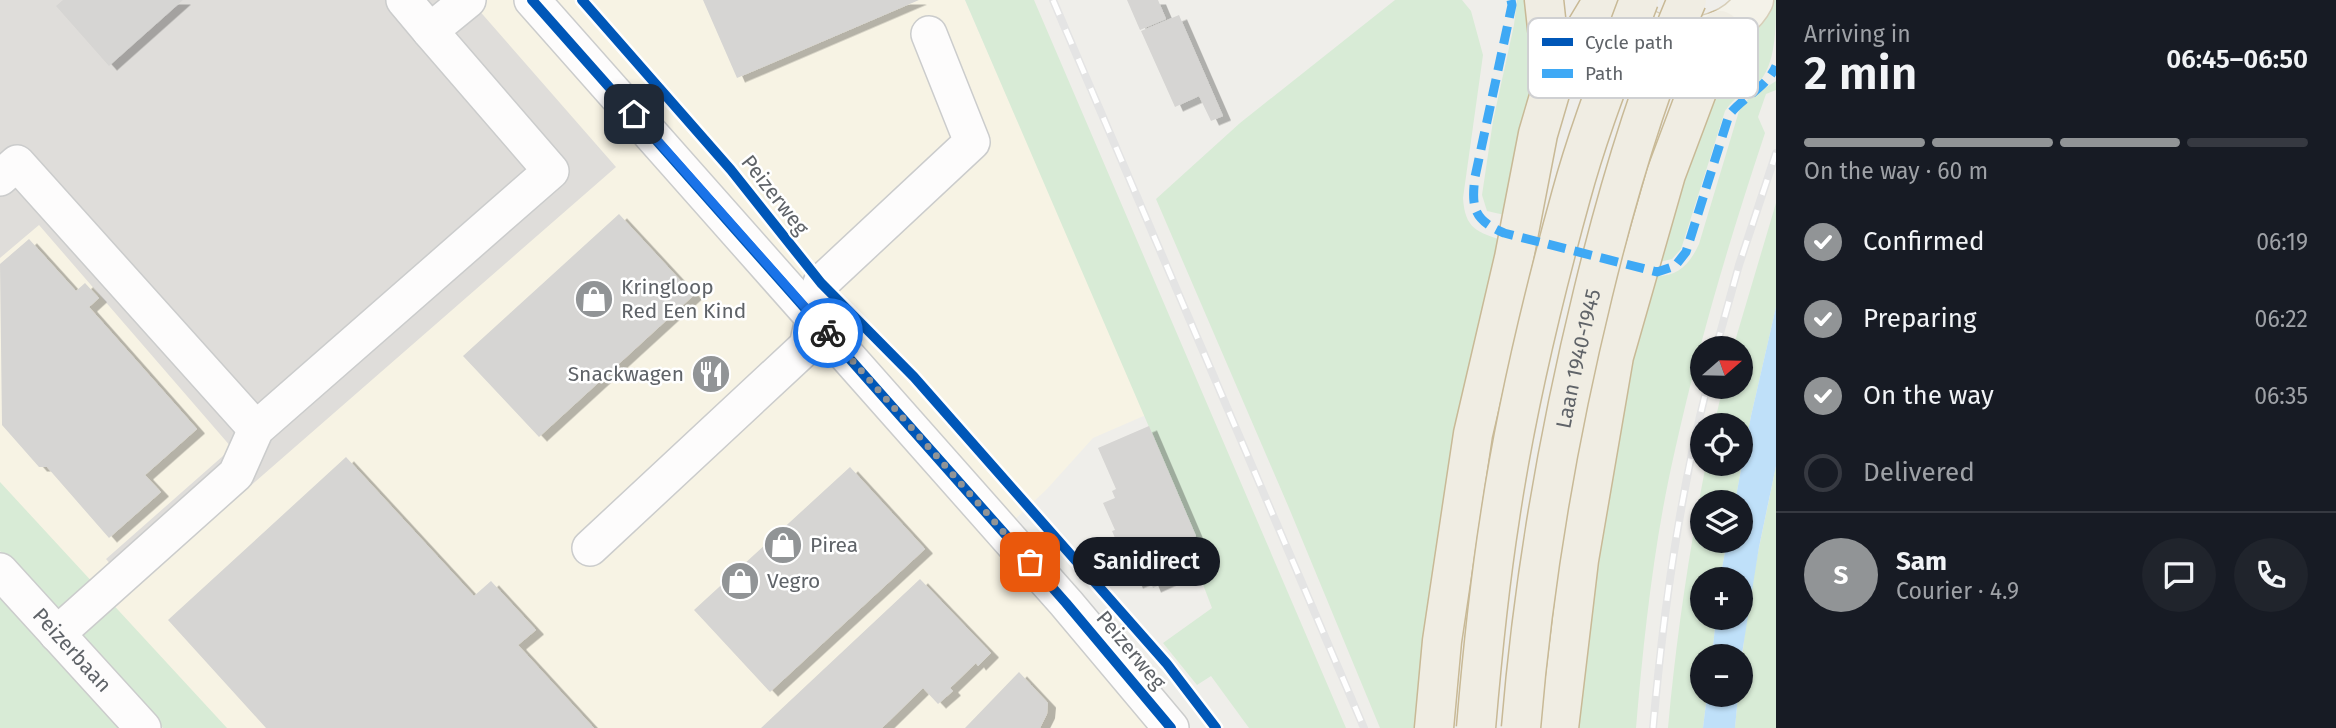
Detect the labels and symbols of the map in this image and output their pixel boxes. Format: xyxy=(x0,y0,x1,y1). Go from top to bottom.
legend xyxy=(1528,18,1758,98)
text: Cycle path xyxy=(1585,31,1673,54)
text: Path xyxy=(1585,62,1623,85)
pin xyxy=(604,84,664,144)
street label: Peizerweg xyxy=(736,150,815,240)
place label: Kringloop Red Een Kind xyxy=(621,274,746,324)
shop icon: Kringloop Red Een Kind xyxy=(573,278,615,320)
street label: Laan 1940-1945 xyxy=(1550,286,1607,431)
courier xyxy=(793,298,863,368)
north arrow xyxy=(1690,336,1754,399)
restaurant icon: Snackwagen xyxy=(690,353,732,395)
place label: Snackwagen xyxy=(568,361,684,387)
shop icon: Pirea xyxy=(762,524,804,566)
place label: Pirea xyxy=(810,532,858,558)
pin xyxy=(1000,532,1060,592)
callout: Sanidirect xyxy=(1072,538,1219,586)
shop icon: Vegro xyxy=(719,560,761,602)
place label: Vegro xyxy=(767,568,820,594)
street label: Peizerbaan xyxy=(27,603,117,698)
street label: Peizerweg xyxy=(1091,605,1172,695)

